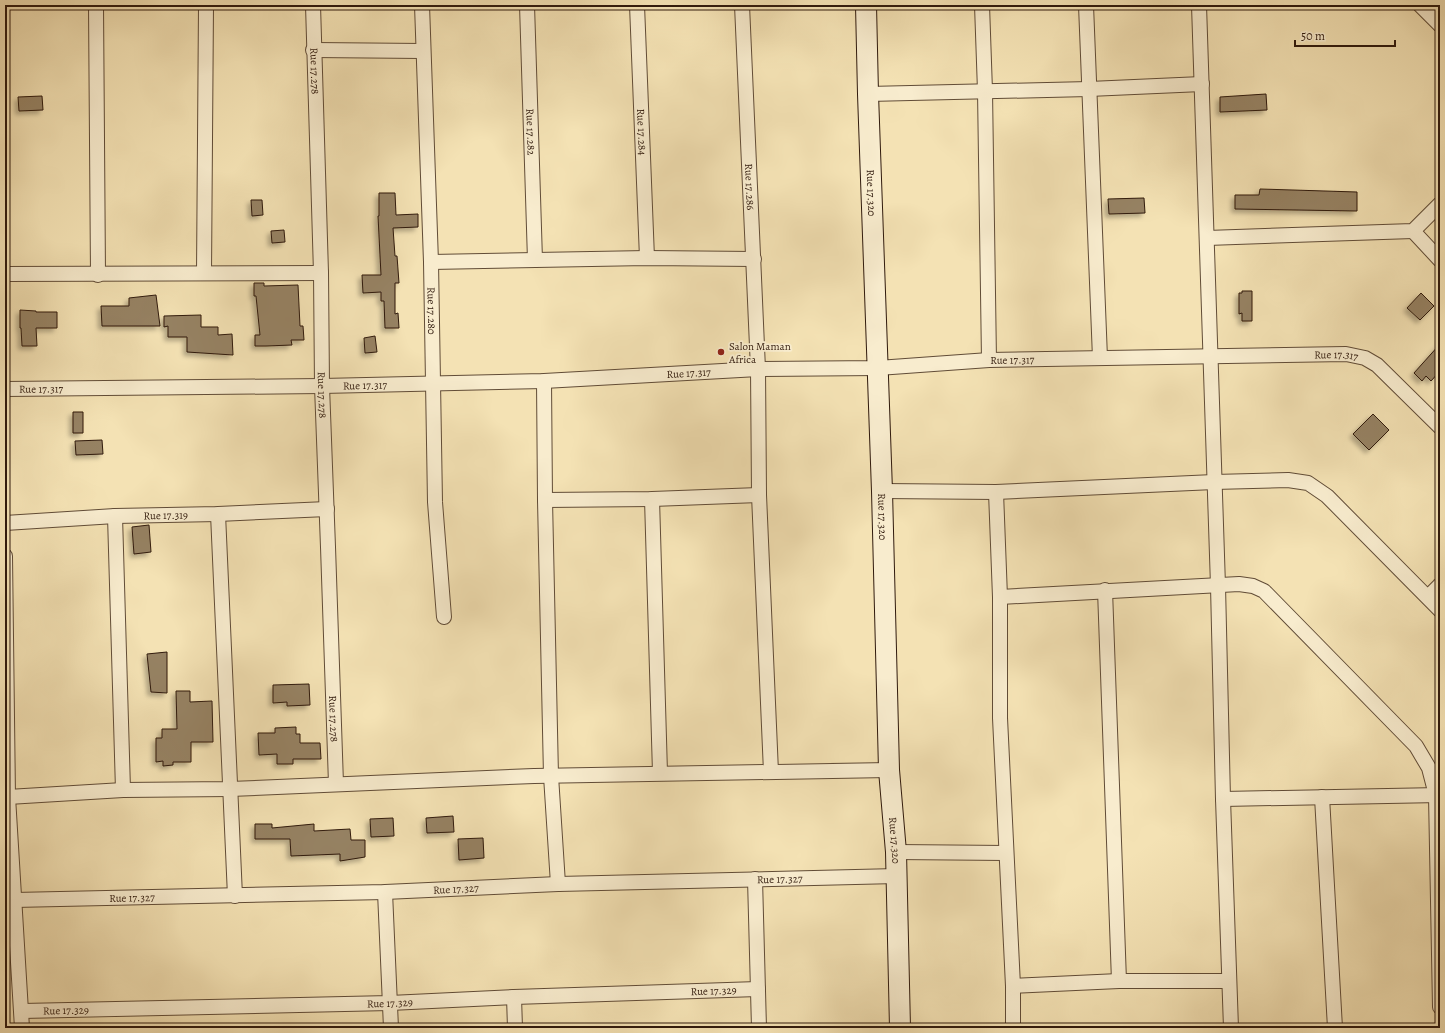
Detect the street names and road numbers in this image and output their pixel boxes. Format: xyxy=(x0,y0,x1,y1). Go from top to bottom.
street label: Rue 17.278 xyxy=(306,48,323,94)
street label: Rue 17.282 xyxy=(522,108,539,156)
street label: Rue 17.284 xyxy=(633,108,650,156)
street label: Rue 17.286 xyxy=(741,163,758,211)
street label: Rue 17.320 xyxy=(863,169,879,217)
street label: Rue 17.280 xyxy=(423,287,439,335)
street label: Rue 17.317 xyxy=(1314,347,1360,364)
street label: Rue 17.317 xyxy=(990,352,1035,368)
street label: Rue 17.317 xyxy=(666,365,712,382)
street label: Rue 17.278 xyxy=(314,372,330,418)
street label: Rue 17.317 xyxy=(343,378,388,394)
street label: Rue 17.317 xyxy=(19,381,64,397)
street label: Rue 17.320 xyxy=(874,493,890,541)
street label: Rue 17.319 xyxy=(143,508,188,523)
street label: Rue 17.278 xyxy=(325,695,342,742)
street label: Rue 17.320 xyxy=(885,816,903,864)
street label: Rue 17.327 xyxy=(757,871,803,887)
street label: Rue 17.327 xyxy=(433,881,479,898)
street label: Rue 17.327 xyxy=(109,890,155,906)
street label: Rue 17.329 xyxy=(690,983,737,999)
street label: Rue 17.329 xyxy=(367,995,413,1012)
street label: Rue 17.329 xyxy=(43,1003,89,1019)

